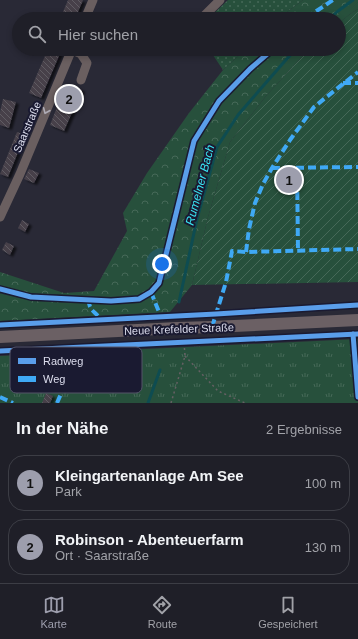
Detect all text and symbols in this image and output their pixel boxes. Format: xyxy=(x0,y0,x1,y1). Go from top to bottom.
search box xyxy=(12,12,346,56)
icon: search xyxy=(26,23,48,45)
text: Hier suchen xyxy=(58,26,138,43)
pin: 2 xyxy=(56,84,82,114)
street label: Saarstraße xyxy=(11,100,43,154)
one-way arrow xyxy=(43,106,51,114)
water label: Rumelner Bach xyxy=(183,143,218,227)
pin: 1 xyxy=(276,165,302,195)
your location xyxy=(152,254,172,274)
street label: Neue Krefelder Straße xyxy=(124,321,234,337)
legend xyxy=(10,347,142,393)
text: Radweg xyxy=(43,355,83,367)
text: Weg xyxy=(43,373,65,385)
text: In der Nähe xyxy=(16,419,109,438)
text: 2 Ergebnisse xyxy=(266,422,342,437)
text: Kleingartenanlage Am See xyxy=(55,467,244,484)
text: 1 xyxy=(26,476,34,491)
text: 100 m xyxy=(305,476,341,491)
text: Park xyxy=(55,484,82,499)
text: Robinson - Abenteuerfarm xyxy=(55,531,244,548)
text: 2 xyxy=(26,540,34,555)
text: 130 m xyxy=(305,540,341,555)
text: Ort · Saarstraße xyxy=(55,548,149,563)
tab: Karte xyxy=(41,594,67,630)
tab: Route xyxy=(148,594,177,630)
tab: Gespeichert xyxy=(258,594,317,630)

